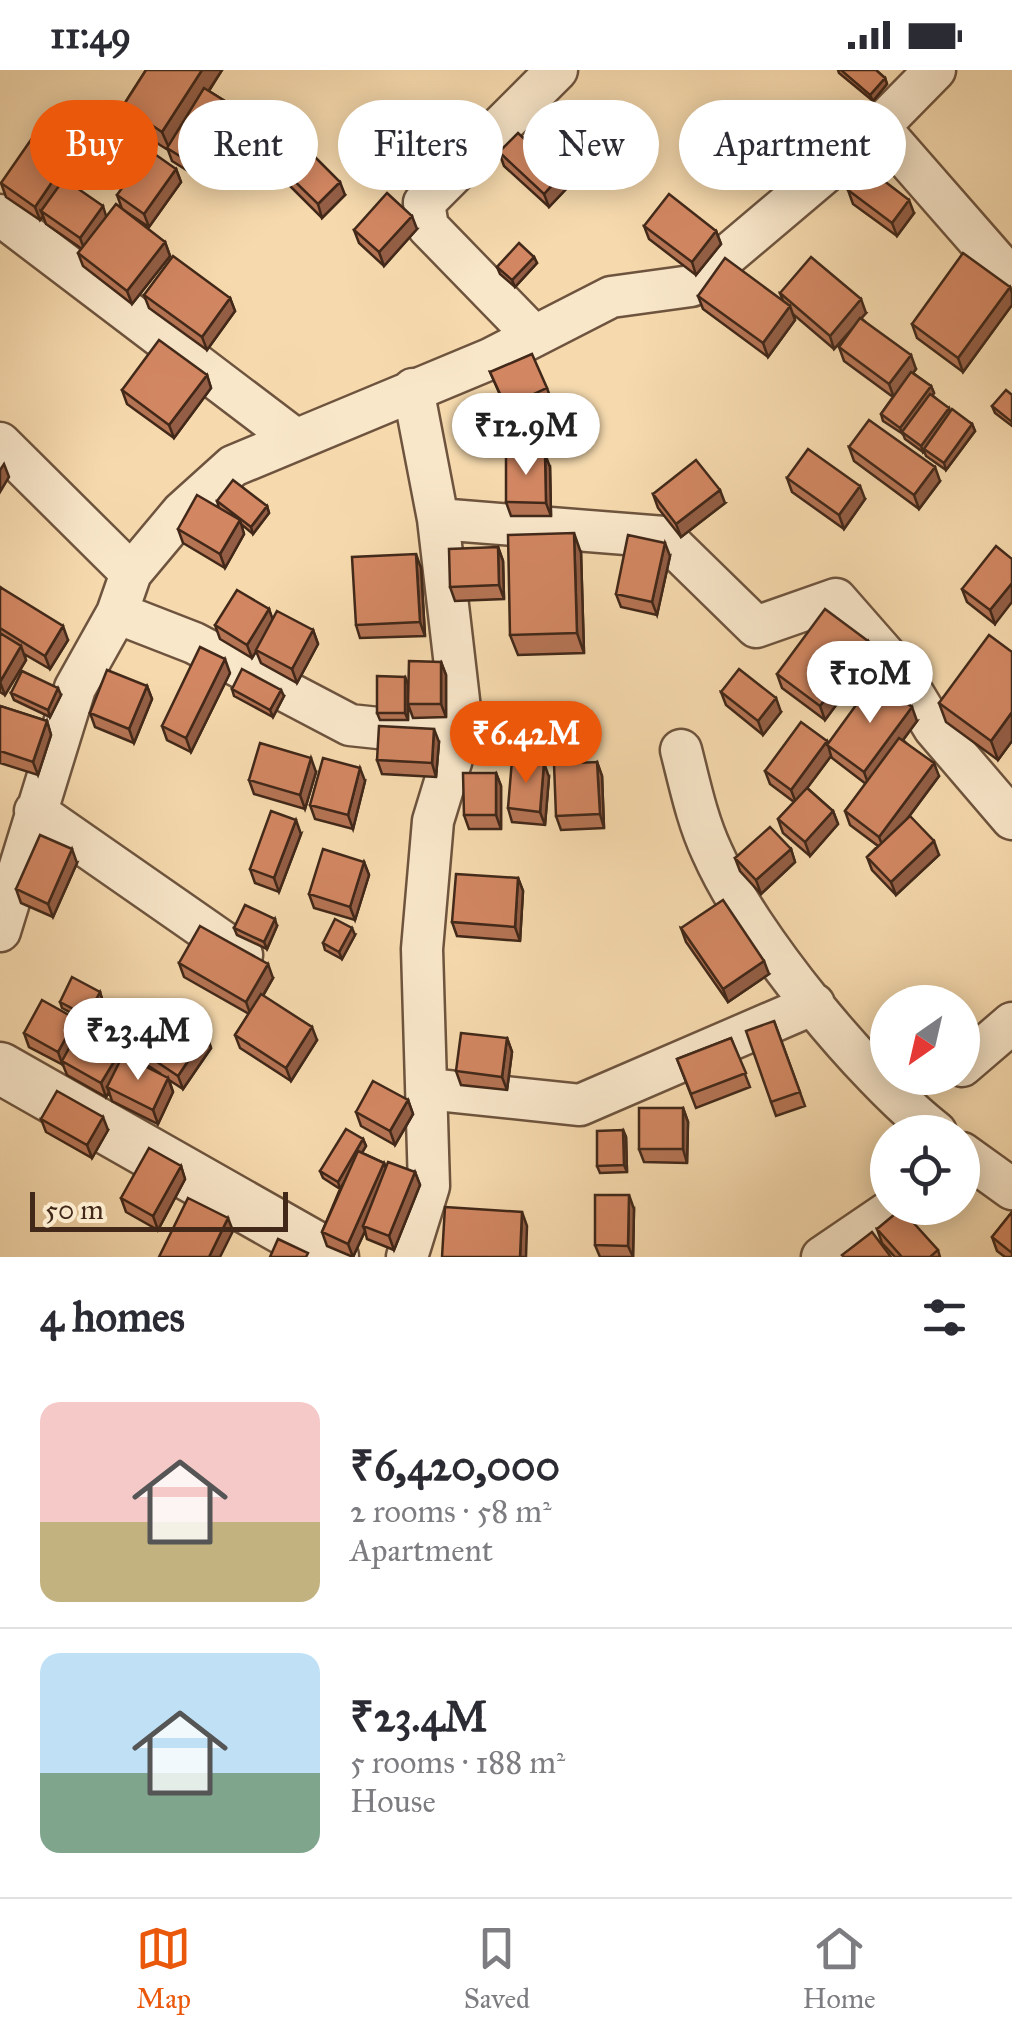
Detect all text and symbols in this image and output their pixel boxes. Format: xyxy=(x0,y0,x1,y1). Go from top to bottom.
text: 11:49 xyxy=(50,12,131,58)
chip: Buy xyxy=(30,100,158,190)
chip: Rent xyxy=(178,100,318,190)
chip: Filters xyxy=(338,100,503,190)
chip: New xyxy=(523,100,659,190)
chip: Apartment xyxy=(679,100,906,190)
pin: ₹12.9M xyxy=(445,393,607,478)
text: ₹12.9M xyxy=(474,406,578,445)
pin: ₹10M xyxy=(811,641,929,726)
text: ₹10M xyxy=(829,654,911,693)
pin: ₹6.42M xyxy=(445,701,607,786)
text: ₹6.42M xyxy=(472,714,580,753)
north arrow xyxy=(870,985,980,1095)
map controls xyxy=(870,985,980,1225)
pin: ₹23.4M xyxy=(57,998,219,1083)
text: ₹23.4M xyxy=(86,1011,190,1050)
button: locate xyxy=(870,1115,980,1225)
scale bar xyxy=(30,1187,288,1232)
text: 50 m xyxy=(45,1192,104,1227)
icon: filters xyxy=(917,1290,972,1345)
text: 4 homes xyxy=(40,1291,185,1343)
text: ₹6,420,000 xyxy=(350,1440,560,1492)
icon: home xyxy=(120,1442,240,1562)
text: 2 rooms · 58 m² xyxy=(350,1492,551,1531)
text: Apartment xyxy=(350,1531,493,1570)
text: ₹23.4M xyxy=(350,1691,487,1743)
icon: home xyxy=(120,1693,240,1813)
text: 5 rooms · 188 m² xyxy=(350,1743,565,1782)
text: House xyxy=(350,1782,436,1821)
tab: Map xyxy=(136,1921,191,2016)
tab: Saved xyxy=(464,1921,530,2016)
tab: Home xyxy=(803,1921,876,2016)

